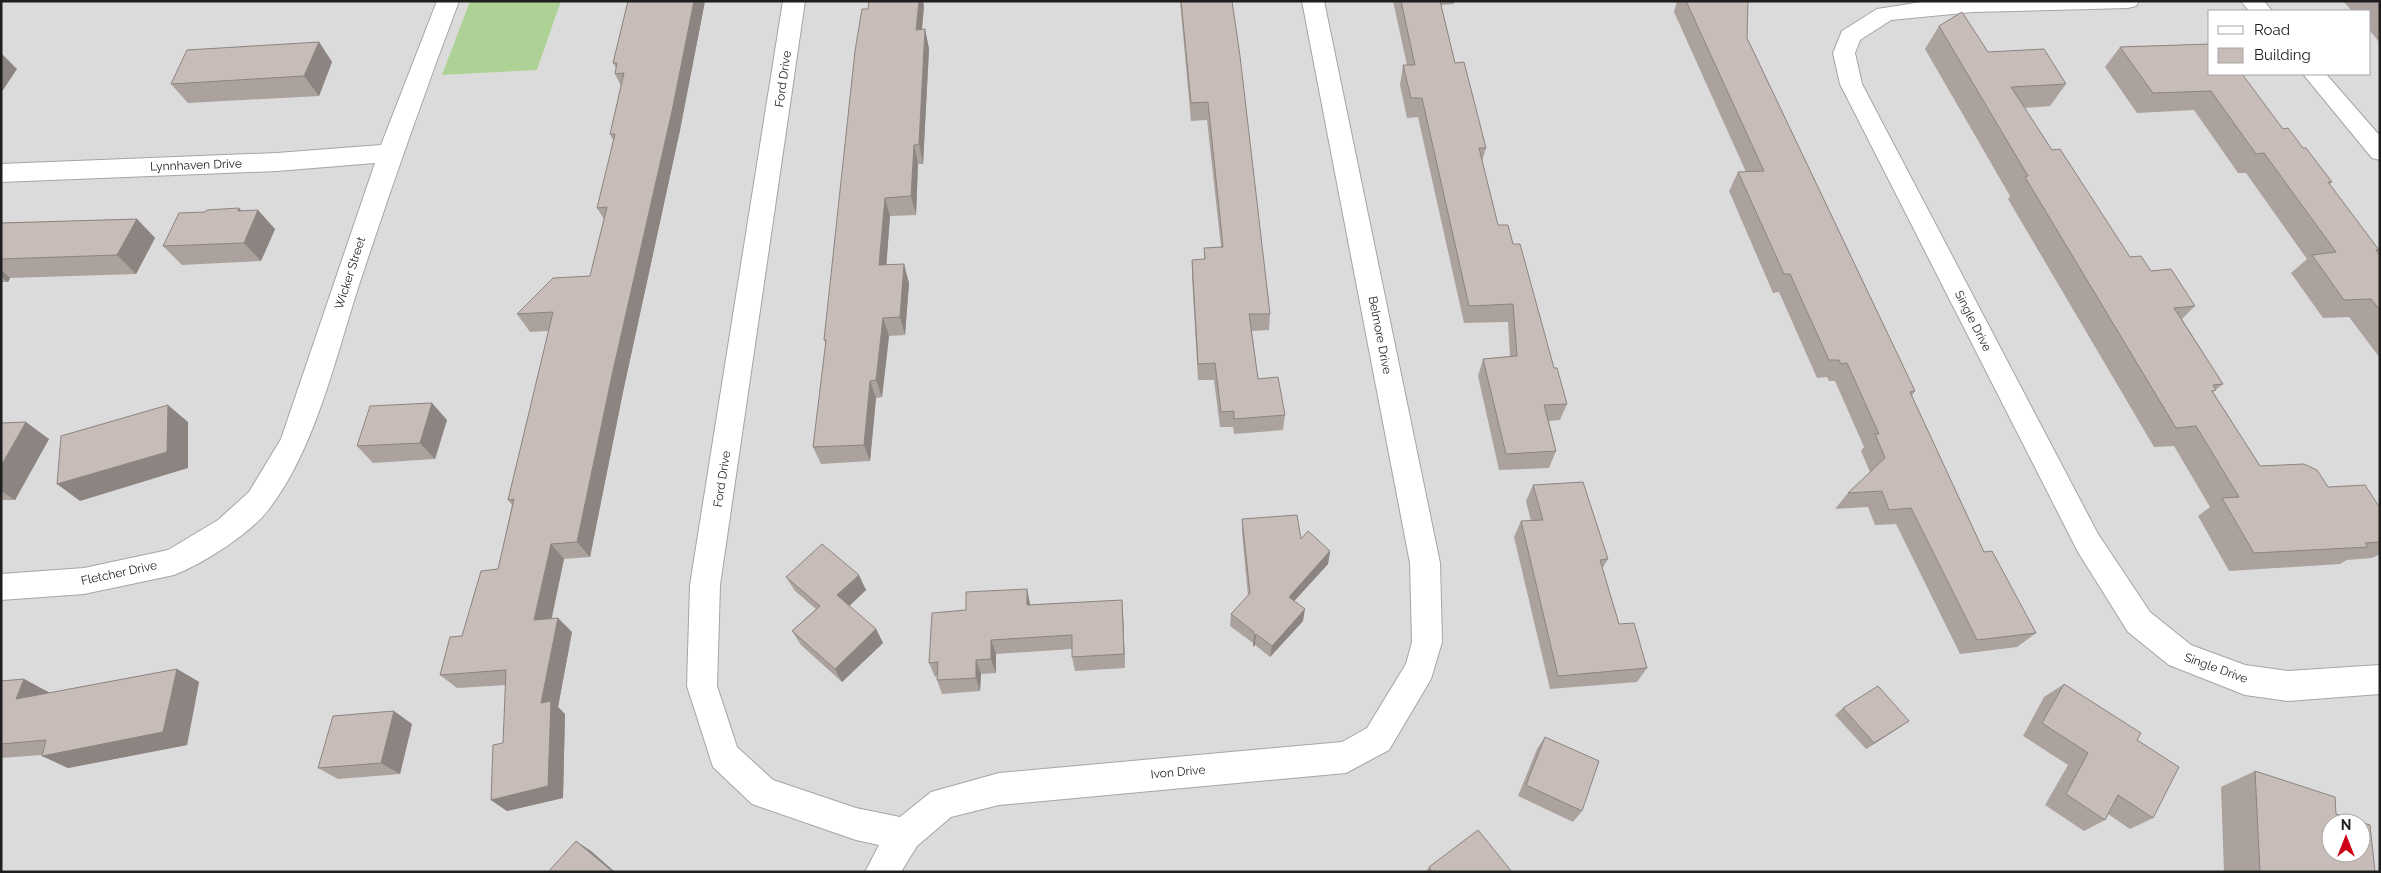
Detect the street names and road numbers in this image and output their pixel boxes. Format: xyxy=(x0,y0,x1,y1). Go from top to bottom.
street label: Ford Drive xyxy=(772,50,794,108)
street label: Lynnhaven Drive xyxy=(150,156,242,174)
street label: Wicker Street xyxy=(332,235,368,311)
street label: Single Drive xyxy=(1952,288,1994,354)
street label: Belmore Drive xyxy=(1366,295,1394,375)
street label: Ford Drive xyxy=(711,450,733,508)
street label: Fletcher Drive xyxy=(80,558,158,588)
street label: Single Drive xyxy=(2182,650,2250,686)
street label: Ivon Drive xyxy=(1150,763,1206,781)

